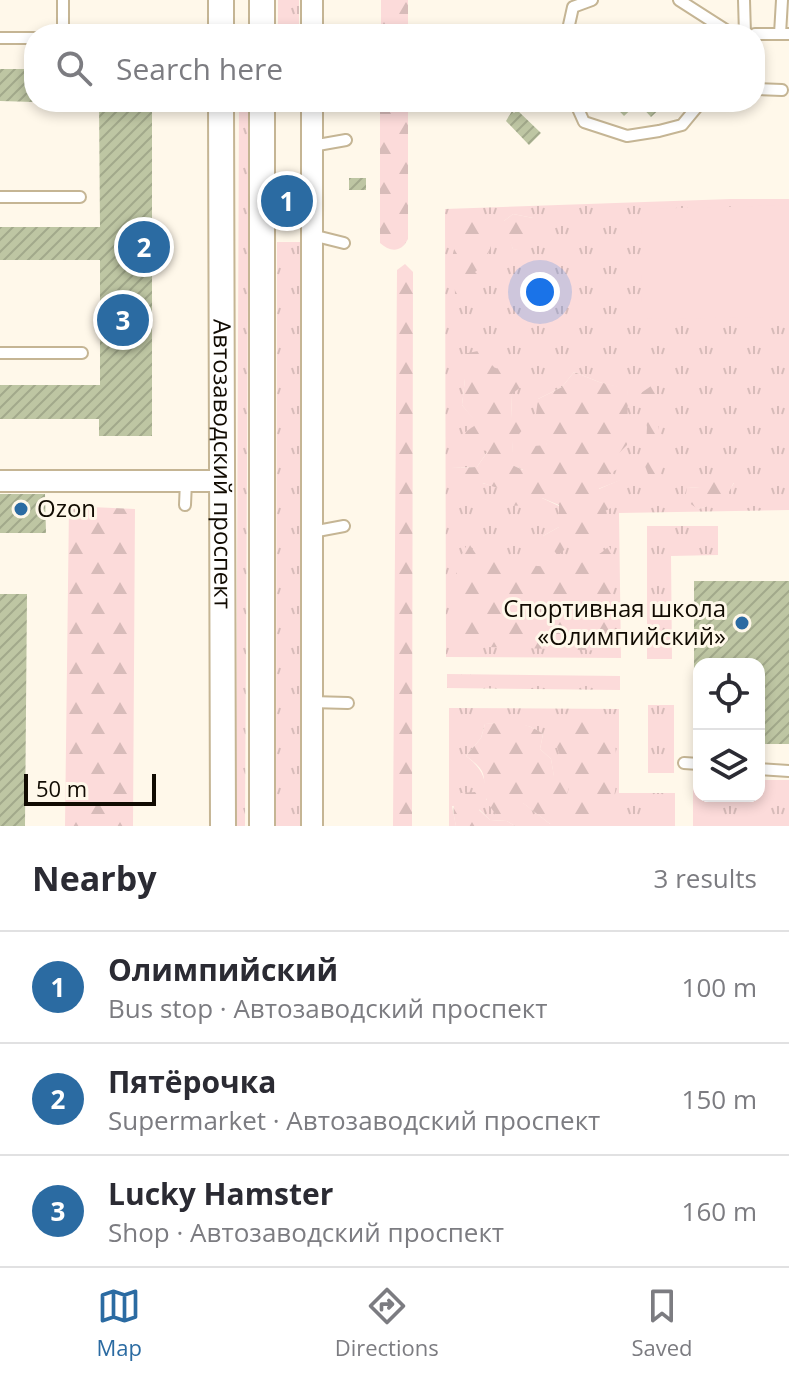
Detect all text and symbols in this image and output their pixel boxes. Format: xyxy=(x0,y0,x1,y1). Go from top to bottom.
search box xyxy=(24,24,765,112)
icon: search xyxy=(52,46,96,90)
text: Search here xyxy=(116,48,283,89)
pin: 1 xyxy=(261,171,313,231)
pin: 2 xyxy=(118,217,170,277)
your location xyxy=(520,272,560,312)
pin: 3 xyxy=(97,290,149,350)
street label: Автозаводский проспект xyxy=(207,319,240,609)
place label: Ozon xyxy=(37,491,96,524)
marker: Ozon xyxy=(12,500,30,518)
place label: Спортивная школа «Олимпийский» xyxy=(503,591,726,652)
marker: Спортивная школа «Олимпийский» xyxy=(733,614,751,632)
map controls xyxy=(693,658,765,802)
button: locate xyxy=(693,658,765,730)
button: layers xyxy=(693,730,765,802)
scale bar xyxy=(24,770,156,806)
text: 50 m xyxy=(36,773,87,803)
text: Nearby xyxy=(32,855,157,901)
text: 3 results xyxy=(654,860,757,896)
text: Олимпийский xyxy=(108,949,338,990)
text: 1 xyxy=(51,969,65,1005)
text: 100 m xyxy=(682,969,757,1005)
text: Bus stop · Автозаводский проспект xyxy=(108,990,547,1026)
text: Пятёрочка xyxy=(108,1061,276,1102)
text: 2 xyxy=(51,1081,65,1117)
text: 150 m xyxy=(682,1081,757,1117)
text: Supermarket · Автозаводский проспект xyxy=(108,1102,600,1138)
text: Lucky Hamster xyxy=(108,1173,333,1214)
text: 3 xyxy=(51,1193,65,1229)
text: 160 m xyxy=(682,1193,757,1229)
text: Shop · Автозаводский проспект xyxy=(108,1214,504,1250)
tab: Map xyxy=(96,1284,142,1362)
tab: Directions xyxy=(335,1284,439,1362)
tab: Saved xyxy=(631,1284,693,1362)

